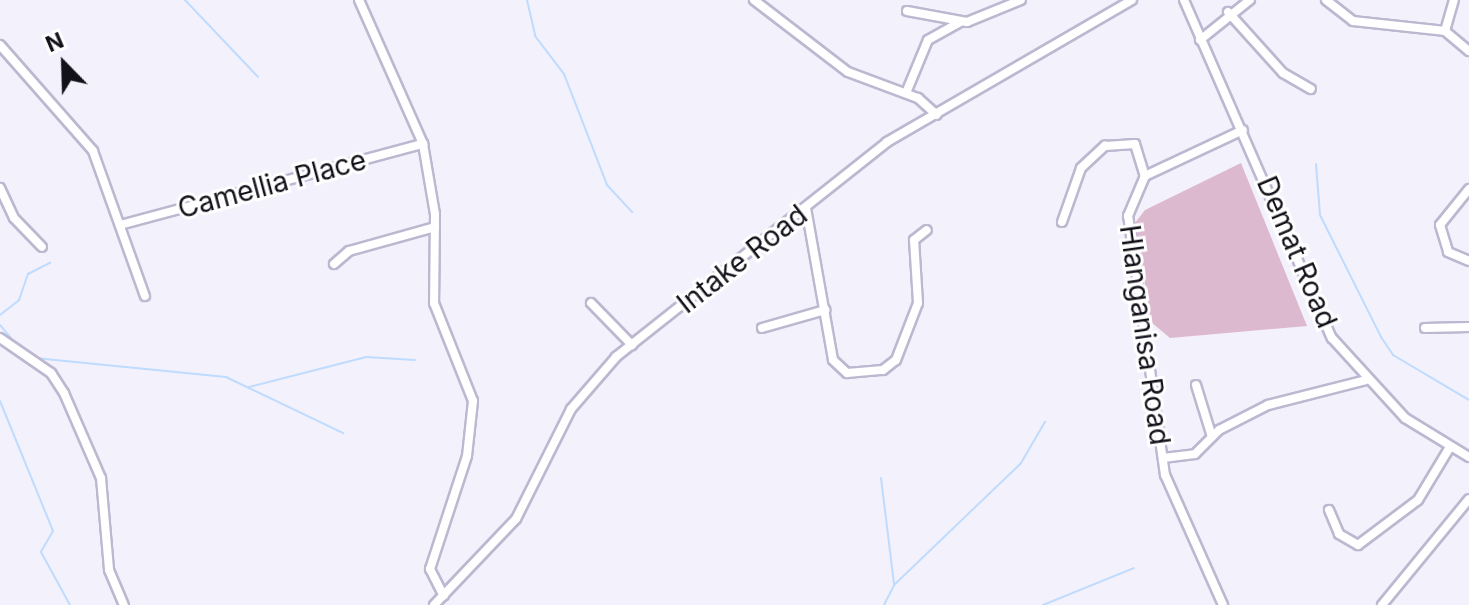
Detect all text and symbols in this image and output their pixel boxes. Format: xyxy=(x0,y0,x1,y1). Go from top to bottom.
north arrow xyxy=(24,24,104,104)
text: N xyxy=(42,27,67,57)
street label: Camellia Place xyxy=(174,143,370,225)
street label: Demat Road xyxy=(1250,171,1344,333)
street label: Intake Road xyxy=(670,198,814,320)
street label: Hlanganisa Road xyxy=(1113,223,1177,447)

